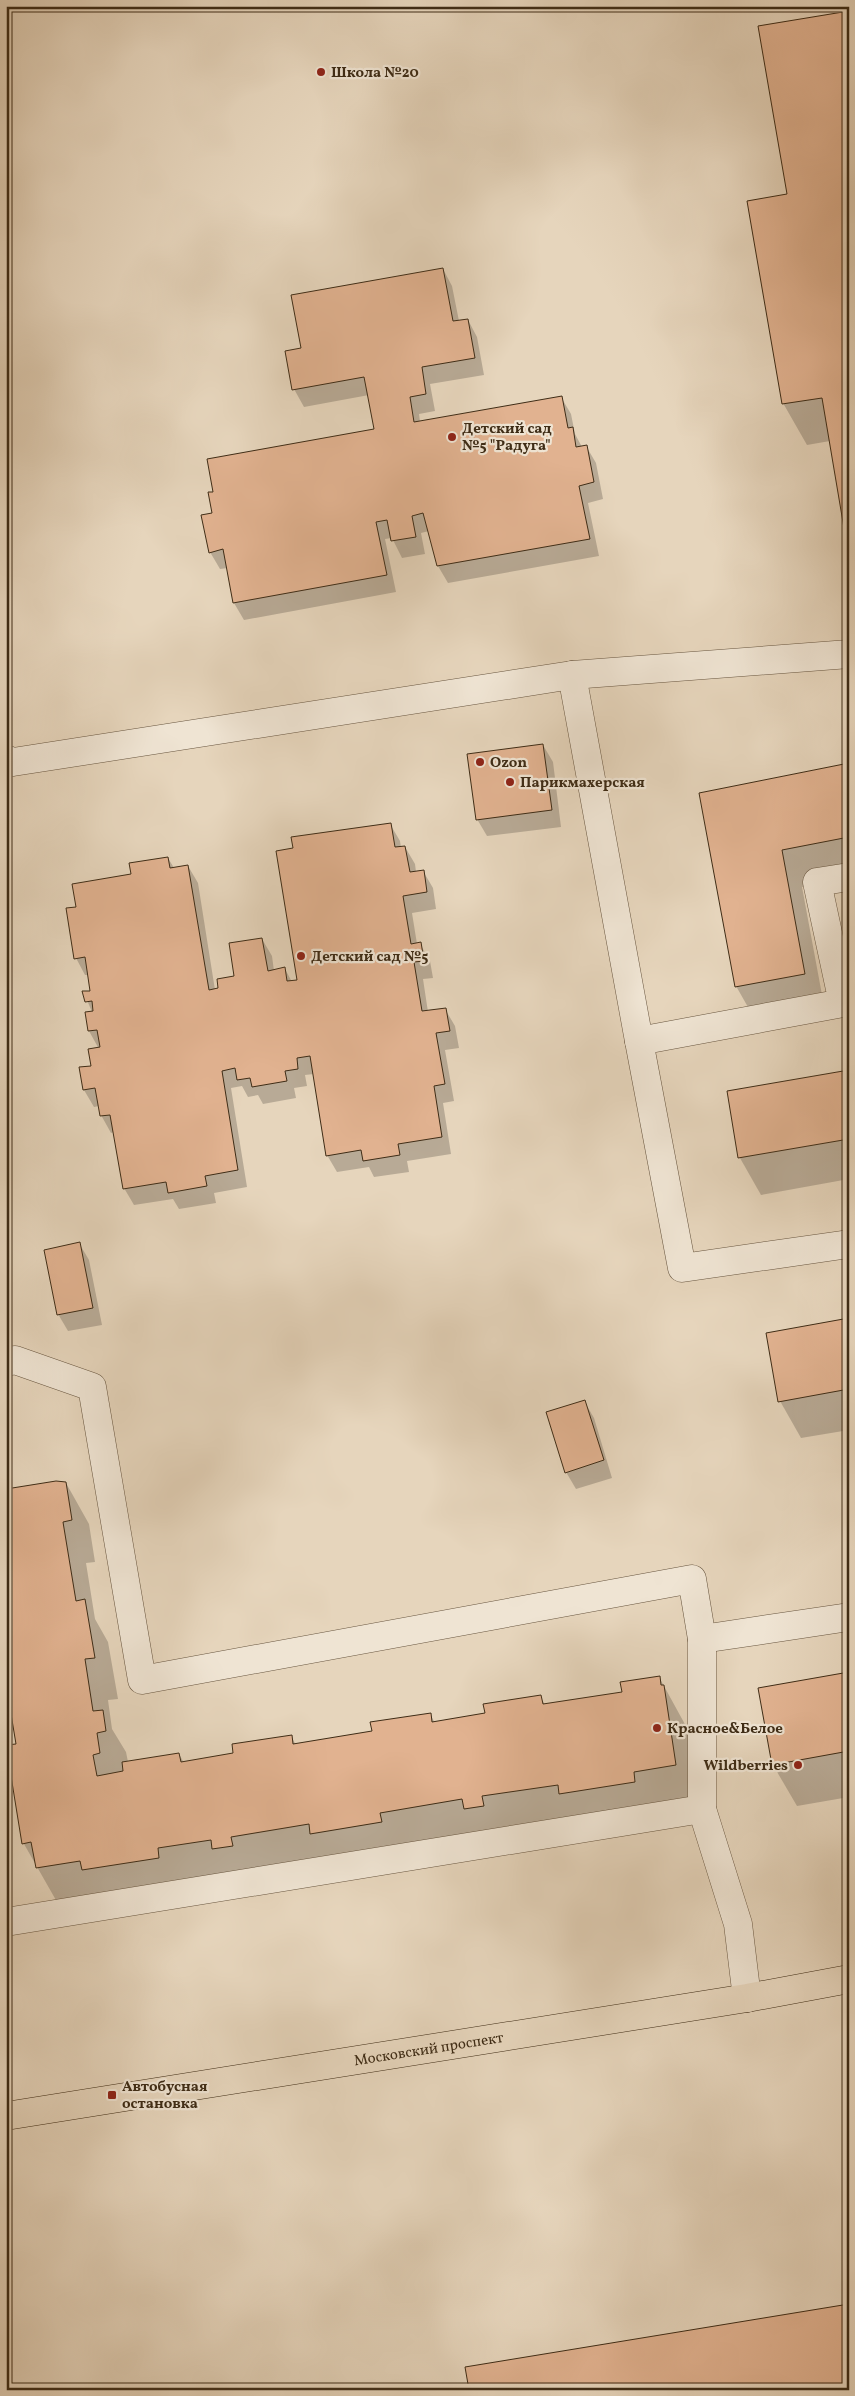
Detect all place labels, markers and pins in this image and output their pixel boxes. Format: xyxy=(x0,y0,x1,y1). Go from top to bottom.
place label: Школа №20 xyxy=(331,63,419,84)
marker: Школа №20 xyxy=(315,66,327,78)
place label: Детский сад №5 "Радуга" xyxy=(462,419,552,457)
marker: Детский сад №5 "Радуга" xyxy=(446,431,458,443)
place label: Ozon xyxy=(490,753,527,774)
marker: Ozon xyxy=(474,756,486,768)
place label: Парикмахерская xyxy=(520,773,645,794)
marker: Парикмахерская xyxy=(504,776,516,788)
place label: Детский сад №5 xyxy=(311,947,429,968)
marker: Детский сад №5 xyxy=(295,950,307,962)
place label: Красное&Белое xyxy=(667,1719,783,1740)
marker: Красное&Белое xyxy=(651,1722,663,1734)
place label: Wildberries xyxy=(703,1756,788,1777)
marker: Wildberries xyxy=(792,1759,804,1771)
place label: Автобусная остановка xyxy=(122,2077,208,2115)
marker: Автобусная остановка xyxy=(106,2089,118,2101)

